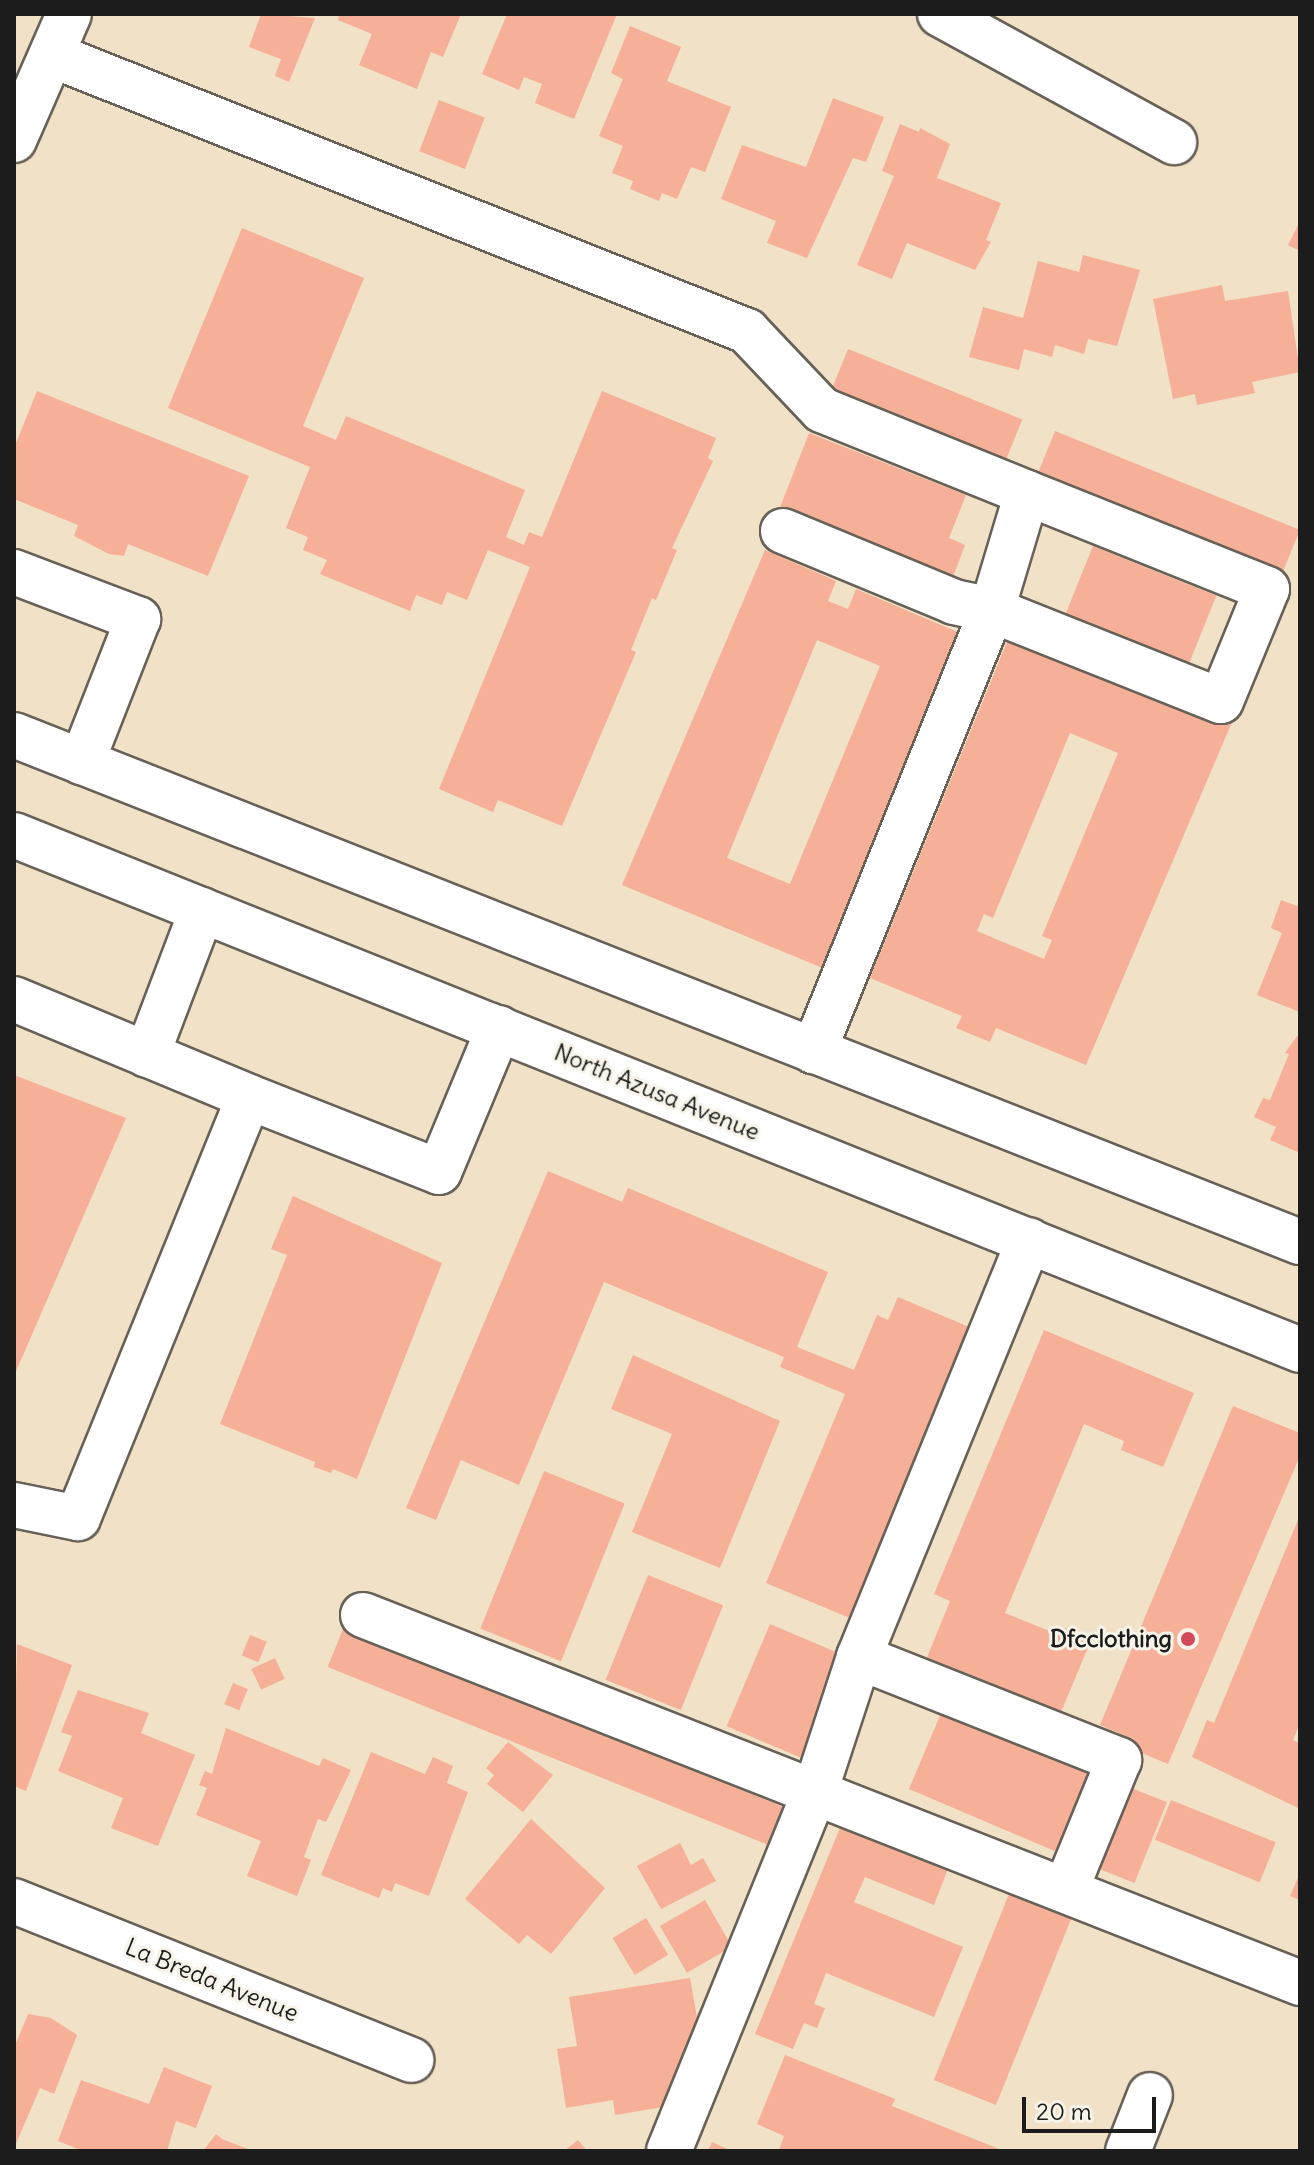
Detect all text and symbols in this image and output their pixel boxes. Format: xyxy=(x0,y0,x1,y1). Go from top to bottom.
street label: North Azusa Avenue xyxy=(550,1038,764,1146)
place label: Dfcclothing xyxy=(1050,1625,1172,1653)
marker: Dfcclothing xyxy=(1179,1630,1197,1648)
street label: La Breda Avenue xyxy=(121,1932,303,2028)
scale bar xyxy=(1026,2081,1160,2131)
text: 20 m xyxy=(1036,2096,1092,2126)

